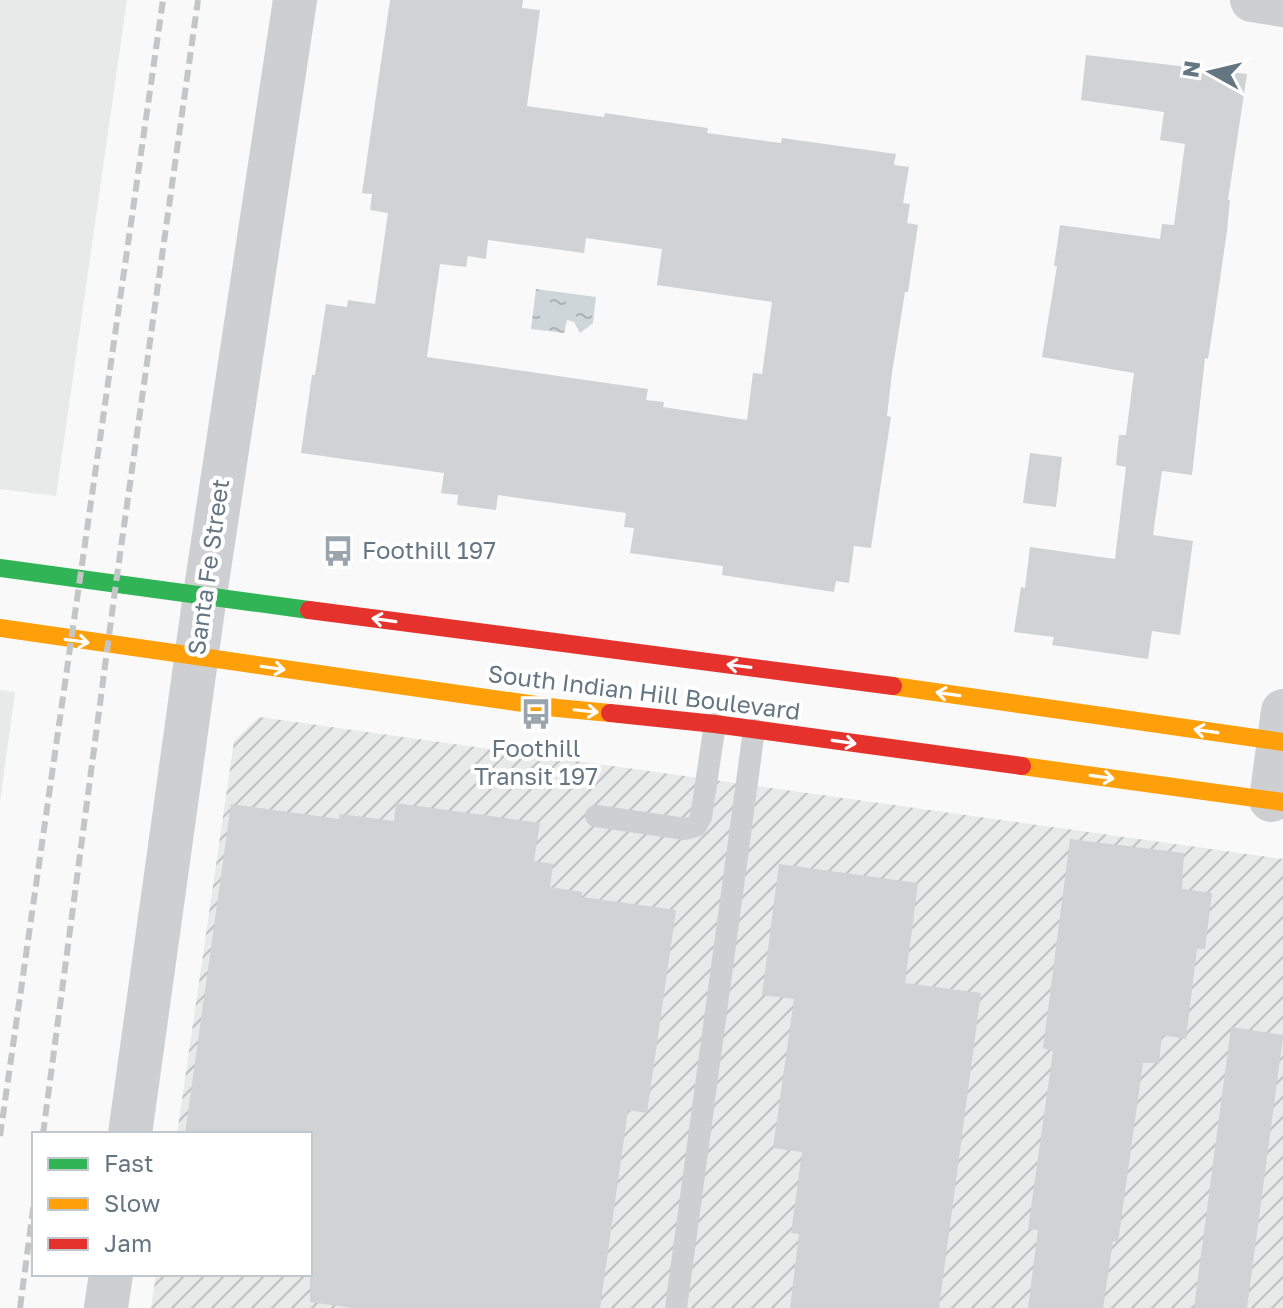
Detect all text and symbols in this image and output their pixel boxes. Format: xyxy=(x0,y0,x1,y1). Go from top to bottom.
north arrow xyxy=(1171,32,1251,112)
text: N xyxy=(1176,59,1205,79)
street label: Santa Fe Street xyxy=(181,477,234,657)
bus stop icon: Foothill 197 xyxy=(321,534,355,568)
place label: Foothill 197 xyxy=(362,535,496,564)
one-way arrow xyxy=(372,612,397,627)
one-way arrow xyxy=(64,634,89,649)
street label: South Indian Hill Boulevard xyxy=(486,658,802,725)
one-way arrow xyxy=(726,658,753,673)
one-way arrow xyxy=(260,661,285,676)
one-way arrow xyxy=(936,686,961,701)
bus stop icon: Foothill Transit 197 xyxy=(519,697,553,731)
one-way arrow xyxy=(572,703,599,718)
one-way arrow xyxy=(1194,723,1219,738)
place label: Foothill Transit 197 xyxy=(474,733,598,790)
one-way arrow xyxy=(831,735,856,750)
one-way arrow xyxy=(1088,770,1115,785)
legend xyxy=(32,1132,312,1276)
text: Fast xyxy=(104,1148,154,1177)
text: Slow xyxy=(104,1188,160,1217)
text: Jam xyxy=(104,1228,152,1257)

